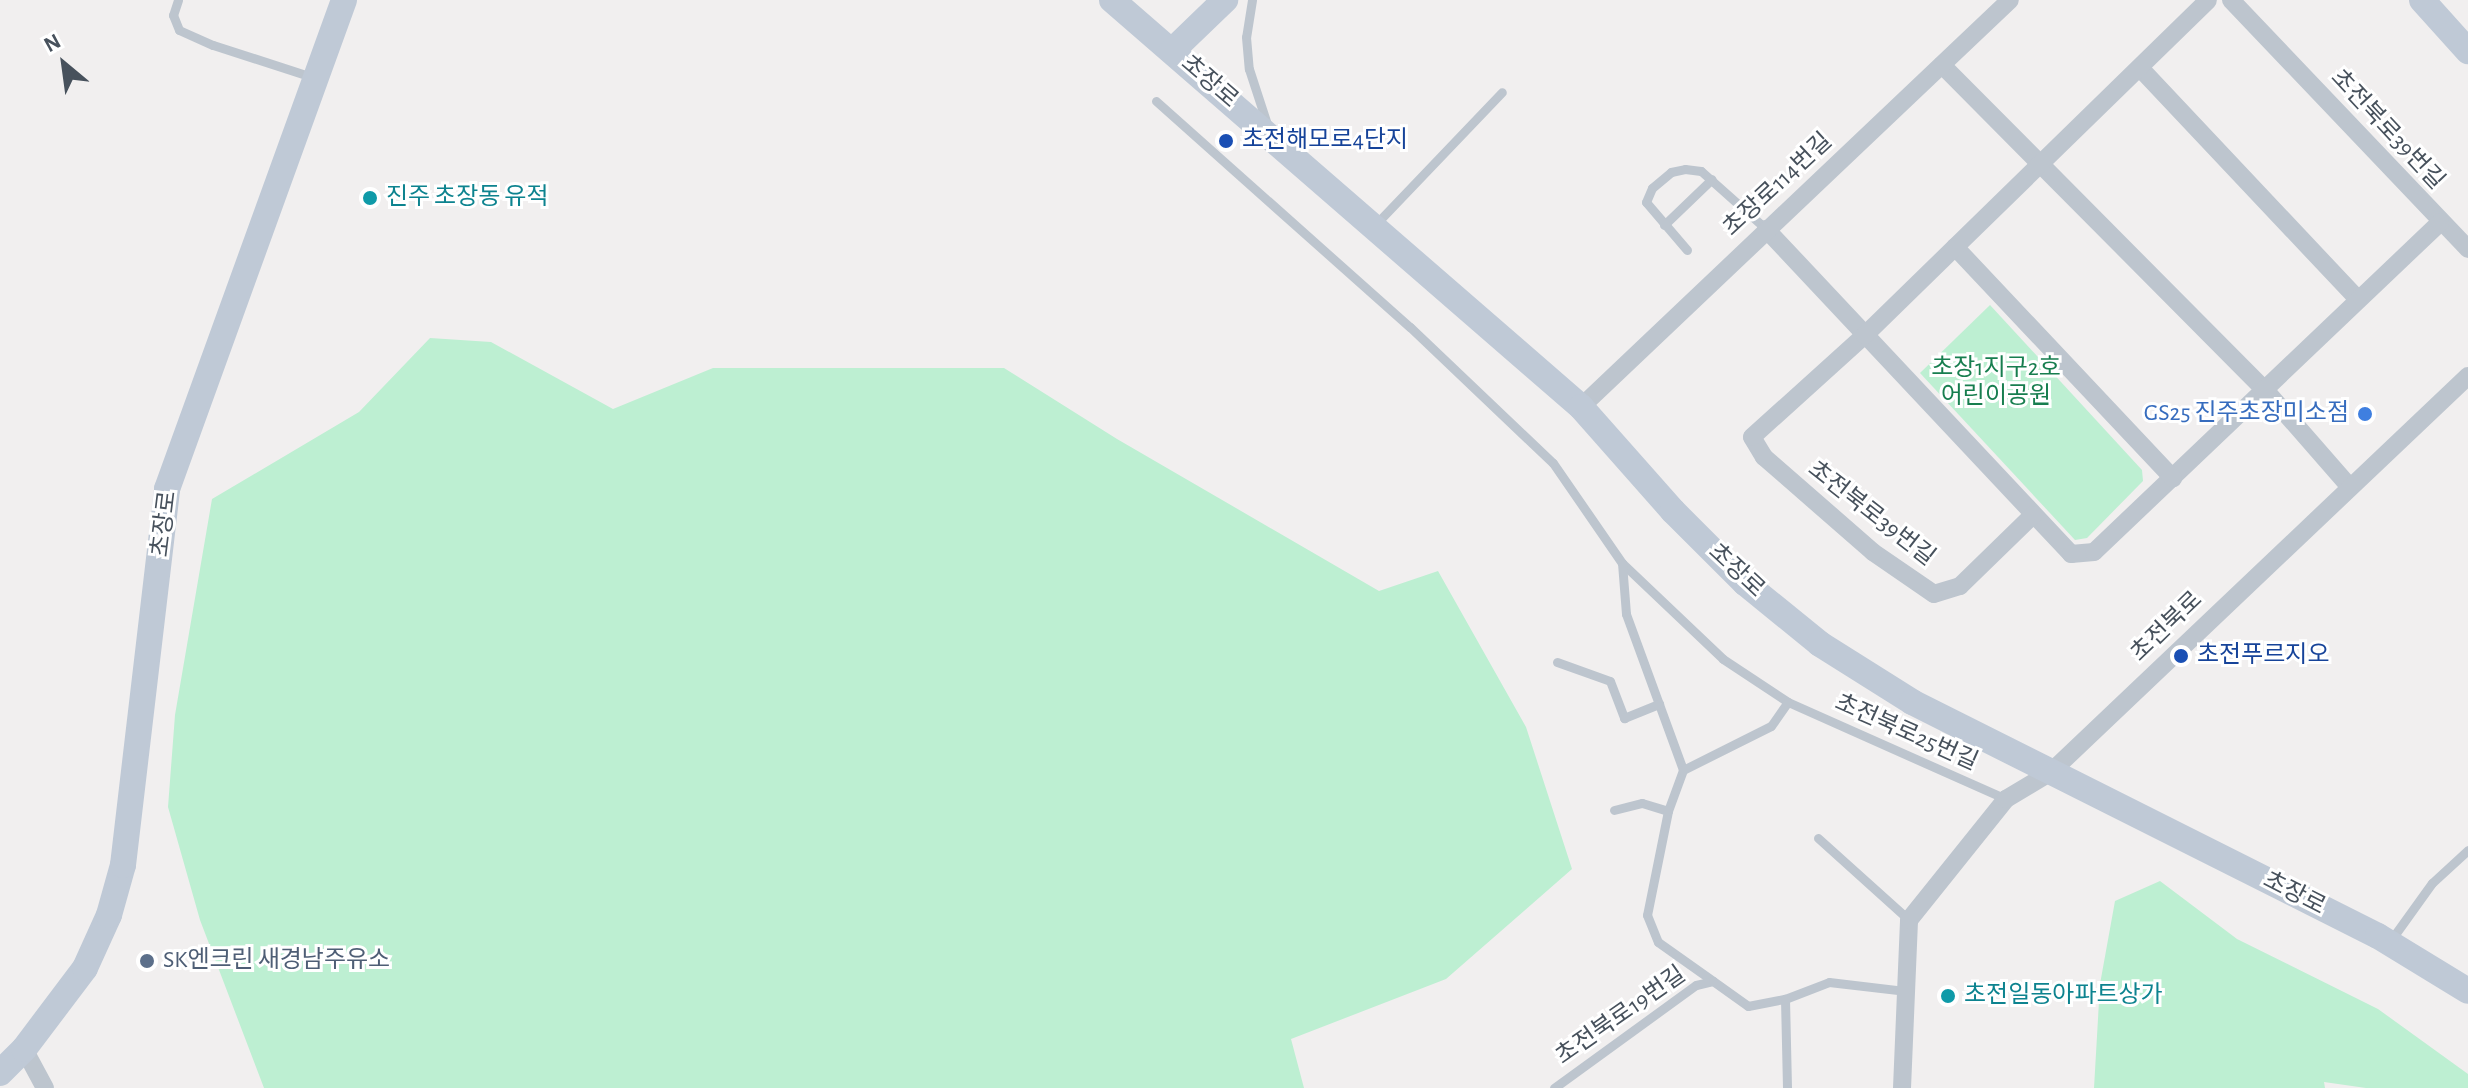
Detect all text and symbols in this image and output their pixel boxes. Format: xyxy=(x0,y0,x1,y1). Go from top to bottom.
north arrow xyxy=(24,24,104,104)
text: N xyxy=(40,30,64,56)
street label: 초장로 xyxy=(1175,49,1243,115)
street label: 초전북로39번길 xyxy=(2324,64,2450,196)
place label: 초전해모로4단지 xyxy=(1242,127,1408,155)
street label: 초장로114번길 xyxy=(1718,127,1838,243)
marker: 초전해모로4단지 xyxy=(1217,132,1235,150)
place label: 진주 초장동 유적 xyxy=(386,184,548,212)
marker: 진주 초장동 유적 xyxy=(361,189,379,207)
park label: 초장1지구2호 어린이공원 xyxy=(1931,355,2061,411)
place label: GS25 진주초장미소점 xyxy=(2144,400,2349,428)
marker: GS25 진주초장미소점 xyxy=(2356,405,2374,423)
street label: 초전북로39번길 xyxy=(1802,455,1940,573)
street label: 초장로 xyxy=(147,489,183,559)
street label: 초장로 xyxy=(1702,538,1770,604)
street label: 초전북로 xyxy=(2125,586,2209,668)
place label: 초전푸르지오 xyxy=(2197,642,2329,670)
marker: 초전푸르지오 xyxy=(2172,647,2190,665)
street label: 초전북로25번길 xyxy=(1830,689,1982,777)
street label: 초장로 xyxy=(2258,866,2330,922)
place label: SK엔크린 새경남주유소 xyxy=(163,947,390,975)
marker: SK엔크린 새경남주유소 xyxy=(138,952,156,970)
street label: 초전북로19번길 xyxy=(1550,961,1692,1071)
place label: 초전일동아파트상가 xyxy=(1964,982,2163,1010)
marker: 초전일동아파트상가 xyxy=(1939,987,1957,1005)

